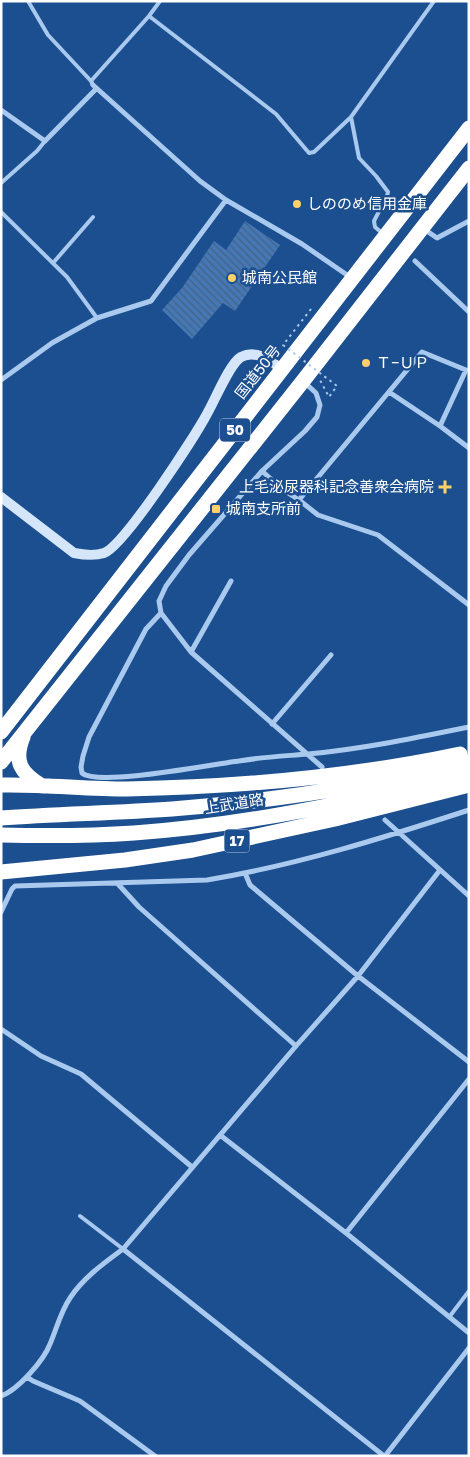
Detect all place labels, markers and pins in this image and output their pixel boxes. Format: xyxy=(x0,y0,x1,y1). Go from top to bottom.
place label: しののめ信用金庫 xyxy=(307,194,427,212)
marker: しののめ信用金庫 xyxy=(291,198,303,210)
place label: 城南公民館 xyxy=(242,268,317,286)
marker: 城南公民館 xyxy=(226,272,238,284)
place label: Ｔ−ＵＰ xyxy=(376,353,429,371)
marker: Ｔ−ＵＰ xyxy=(360,357,372,369)
place label: 上毛泌尿器科記念善衆会病院 xyxy=(239,477,434,495)
marker: 上毛泌尿器科記念善衆会病院 xyxy=(438,480,452,494)
place label: 城南支所前 xyxy=(226,499,301,517)
marker: 城南支所前 xyxy=(210,503,222,515)

